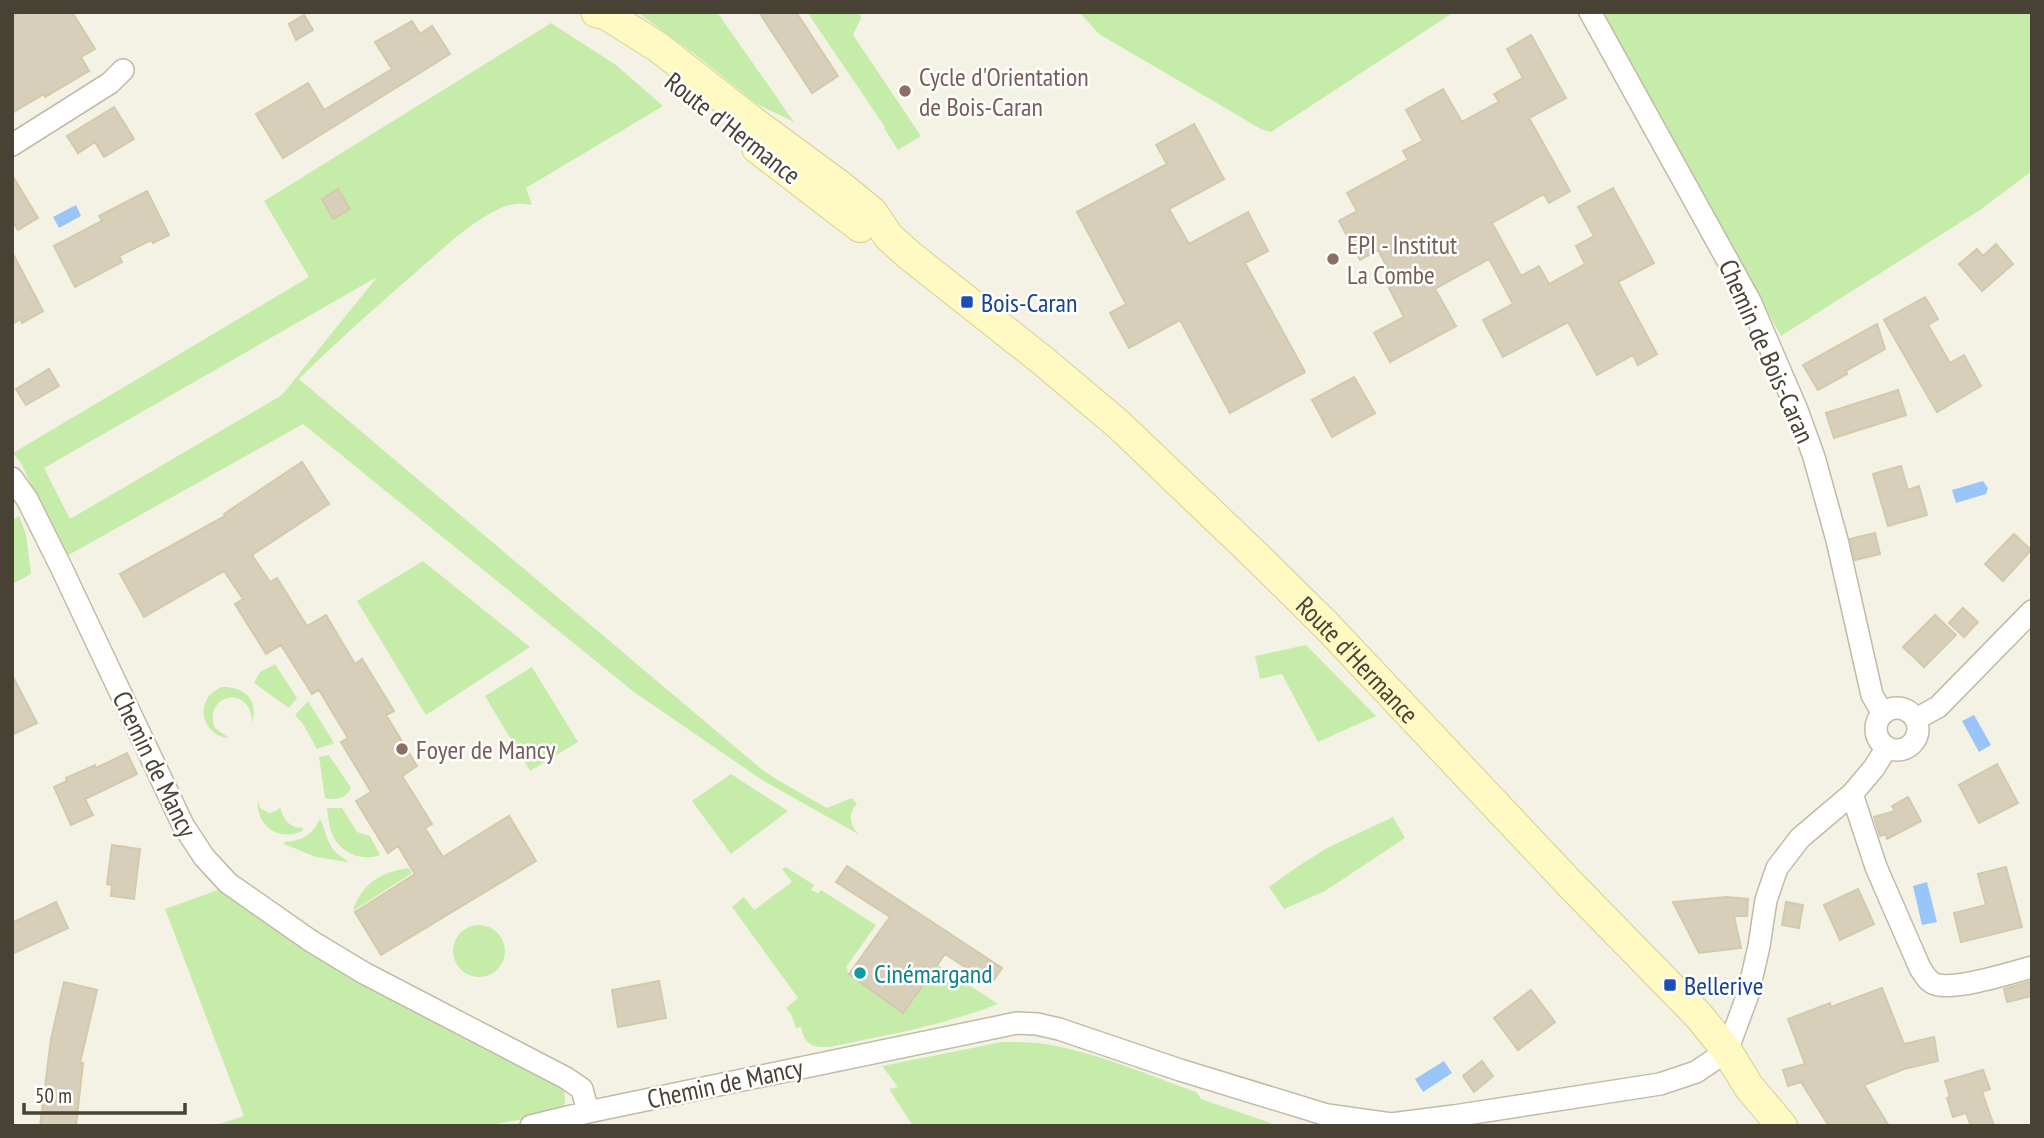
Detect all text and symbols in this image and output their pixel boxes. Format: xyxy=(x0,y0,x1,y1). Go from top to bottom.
place label: Cycle d'Orientation de Bois-Caran xyxy=(919,60,1089,123)
street label: Route d'Hermance xyxy=(659,65,807,191)
marker: Cycle d'Orientation de Bois-Caran xyxy=(897,83,913,99)
place label: EPI - Institut La Combe xyxy=(1347,228,1457,291)
marker: EPI - Institut La Combe xyxy=(1325,251,1341,267)
street label: Chemin de Bois-Caran xyxy=(1712,254,1822,448)
place label: Bois-Caran xyxy=(981,286,1077,319)
marker: Bois-Caran xyxy=(959,294,975,310)
street label: Route d'Hermance xyxy=(1290,589,1426,730)
street label: Chemin de Mancy xyxy=(105,686,205,843)
place label: Foyer de Mancy xyxy=(416,733,556,766)
marker: Foyer de Mancy xyxy=(394,741,410,757)
place label: Cinémargand xyxy=(874,957,992,990)
marker: Cinémargand xyxy=(852,965,868,981)
place label: Bellerive xyxy=(1684,969,1763,1002)
marker: Bellerive xyxy=(1662,977,1678,993)
street label: Chemin de Mancy xyxy=(644,1050,806,1116)
scale bar xyxy=(24,1072,186,1116)
text: 50 m xyxy=(35,1082,72,1109)

